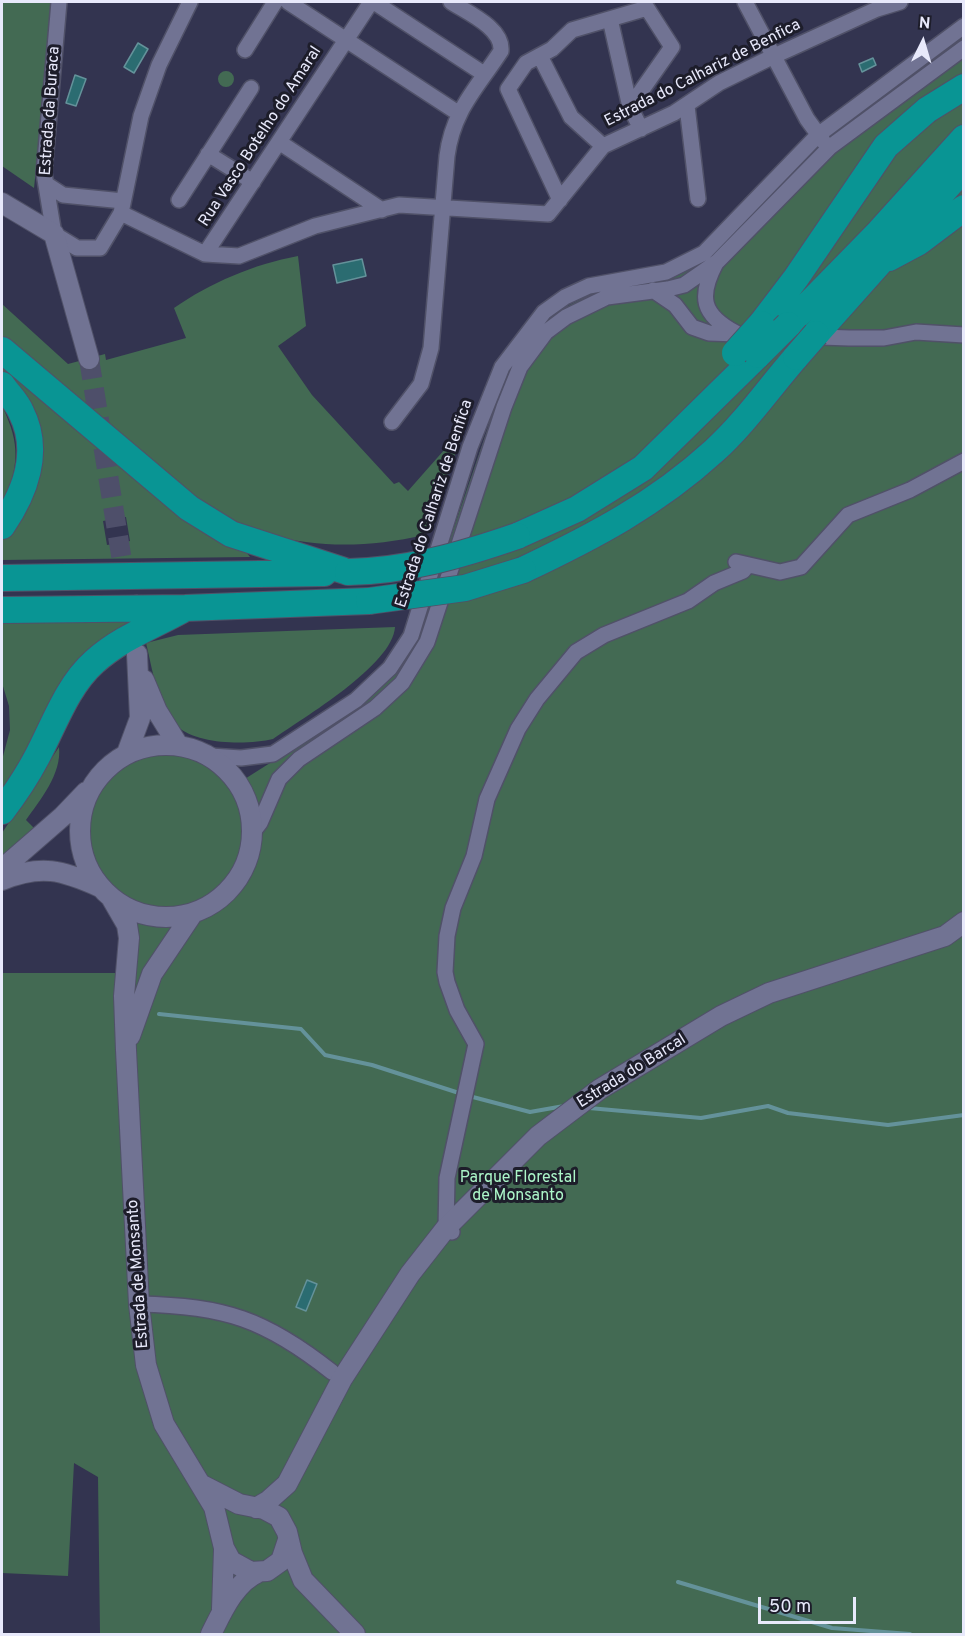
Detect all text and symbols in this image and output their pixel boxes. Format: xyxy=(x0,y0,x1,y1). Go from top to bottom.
north arrow xyxy=(893,12,953,72)
text: N xyxy=(918,14,931,35)
street label: Estrada do Calhariz de Benfica xyxy=(602,16,804,132)
street label: Rua Vasco Botelho do Amaral xyxy=(196,43,326,231)
street label: Estrada da Buraca xyxy=(37,46,65,176)
street label: Estrada do Calhariz de Benfica xyxy=(392,398,478,610)
street label: Estrada do Barcal xyxy=(574,1031,690,1113)
park label: Parque Florestal de Monsanto xyxy=(460,1169,576,1207)
street label: Estrada de Monsanto xyxy=(124,1199,154,1349)
scale bar xyxy=(761,1585,858,1623)
text: 50 m xyxy=(769,1596,811,1619)

